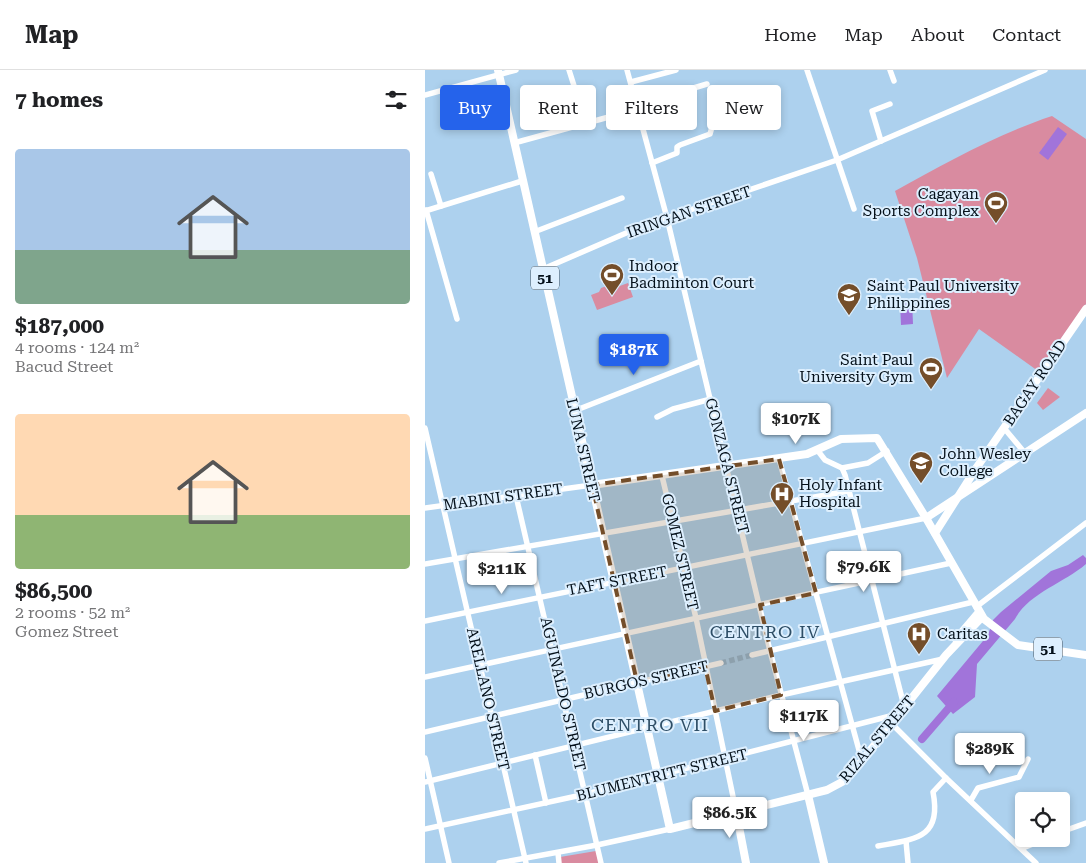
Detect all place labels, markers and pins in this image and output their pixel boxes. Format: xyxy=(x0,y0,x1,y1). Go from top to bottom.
place label: Cagayan Sports Complex xyxy=(863,185,979,220)
sports icon: Cagayan Sports Complex xyxy=(983,190,1009,224)
place label: Indoor Badminton Court xyxy=(629,257,755,292)
sports icon: Indoor Badminton Court xyxy=(599,262,625,296)
place label: Saint Paul University Philippines xyxy=(867,277,1019,312)
school or university icon: Saint Paul University Philippines xyxy=(836,282,862,316)
pin: $187K xyxy=(599,334,669,376)
place label: Saint Paul University Gym xyxy=(799,351,913,386)
sports icon: Saint Paul University Gym xyxy=(918,356,944,390)
pin: $107K xyxy=(761,402,831,445)
place label: John Wesley College xyxy=(939,445,1031,480)
school or university icon: John Wesley College xyxy=(908,450,934,484)
place label: Holy Infant Hospital xyxy=(799,476,883,511)
hospital icon: Holy Infant Hospital xyxy=(769,481,795,515)
pin: $79.6K xyxy=(823,550,905,593)
pin: $211K xyxy=(467,552,537,595)
hospital icon: Caritas xyxy=(906,621,932,655)
place label: Caritas xyxy=(937,625,988,643)
pin: $117K xyxy=(769,700,839,742)
pin: $289K xyxy=(955,732,1025,775)
pin: $86.5K xyxy=(689,796,771,839)

